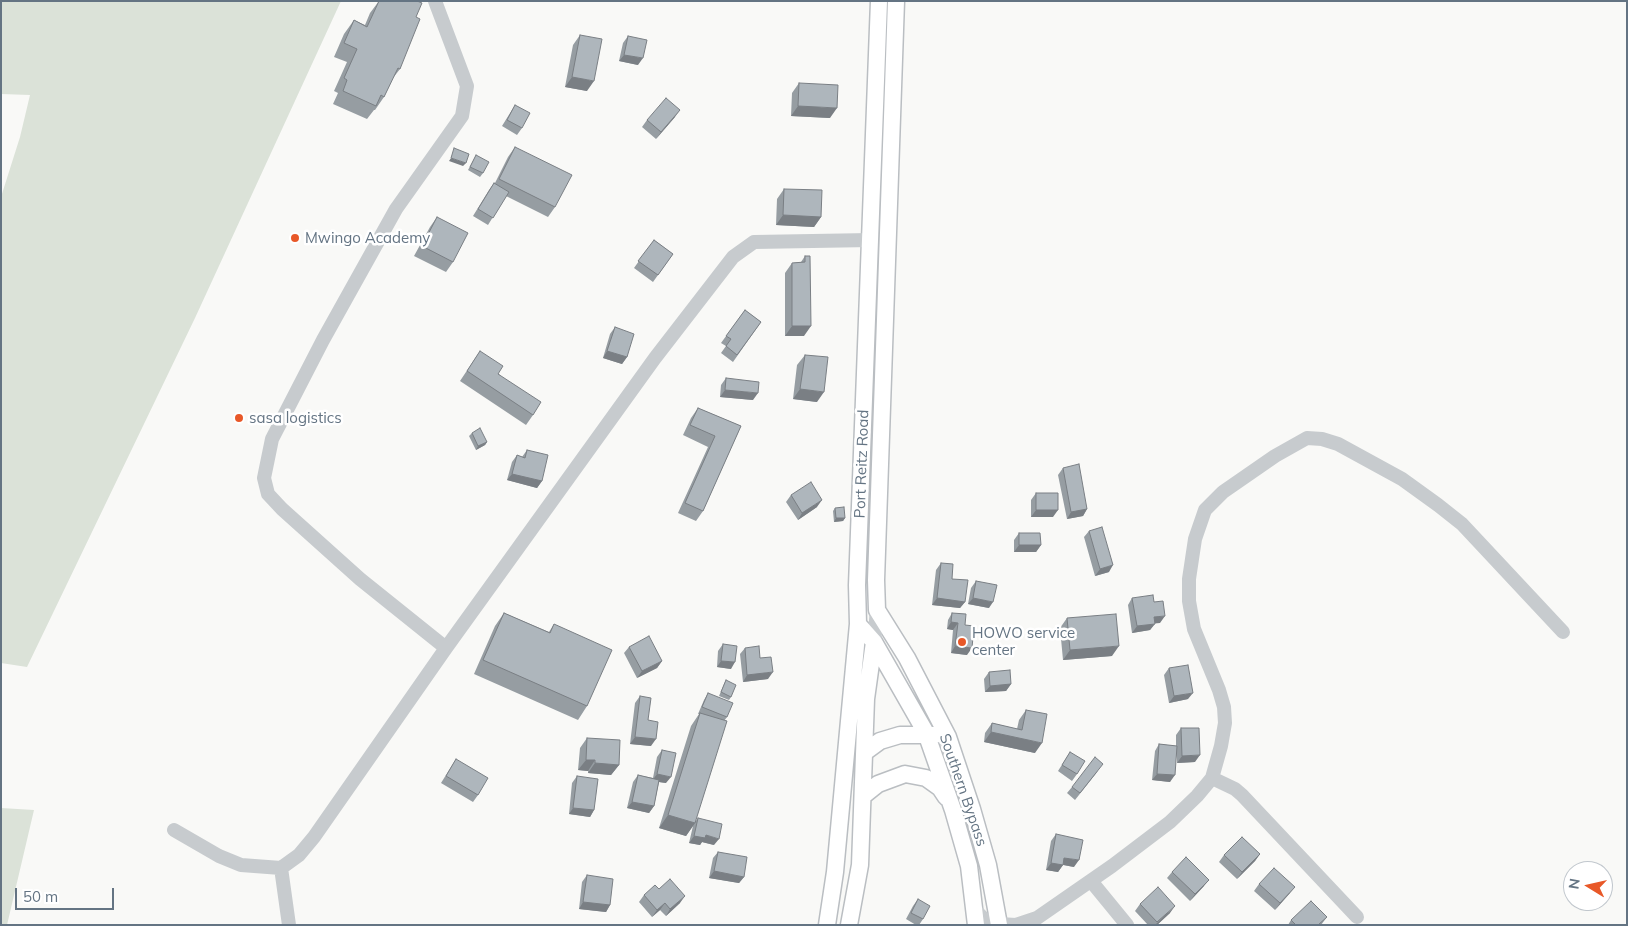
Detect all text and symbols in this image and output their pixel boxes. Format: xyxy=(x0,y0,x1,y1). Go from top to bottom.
place label: Mwingo Academy xyxy=(305,229,430,247)
marker: Mwingo Academy xyxy=(289,232,301,244)
place label: sasa logistics xyxy=(249,409,342,427)
street label: Port Reitz Road xyxy=(851,409,873,519)
marker: sasa logistics xyxy=(233,412,245,424)
place label: HOWO service center xyxy=(972,624,1075,659)
marker: HOWO service center xyxy=(956,636,968,648)
street label: Southern Bypass xyxy=(935,731,991,849)
north arrow xyxy=(1563,861,1613,911)
text: N xyxy=(1564,877,1584,890)
scale bar xyxy=(18,878,116,910)
text: 50 m xyxy=(23,887,58,906)

